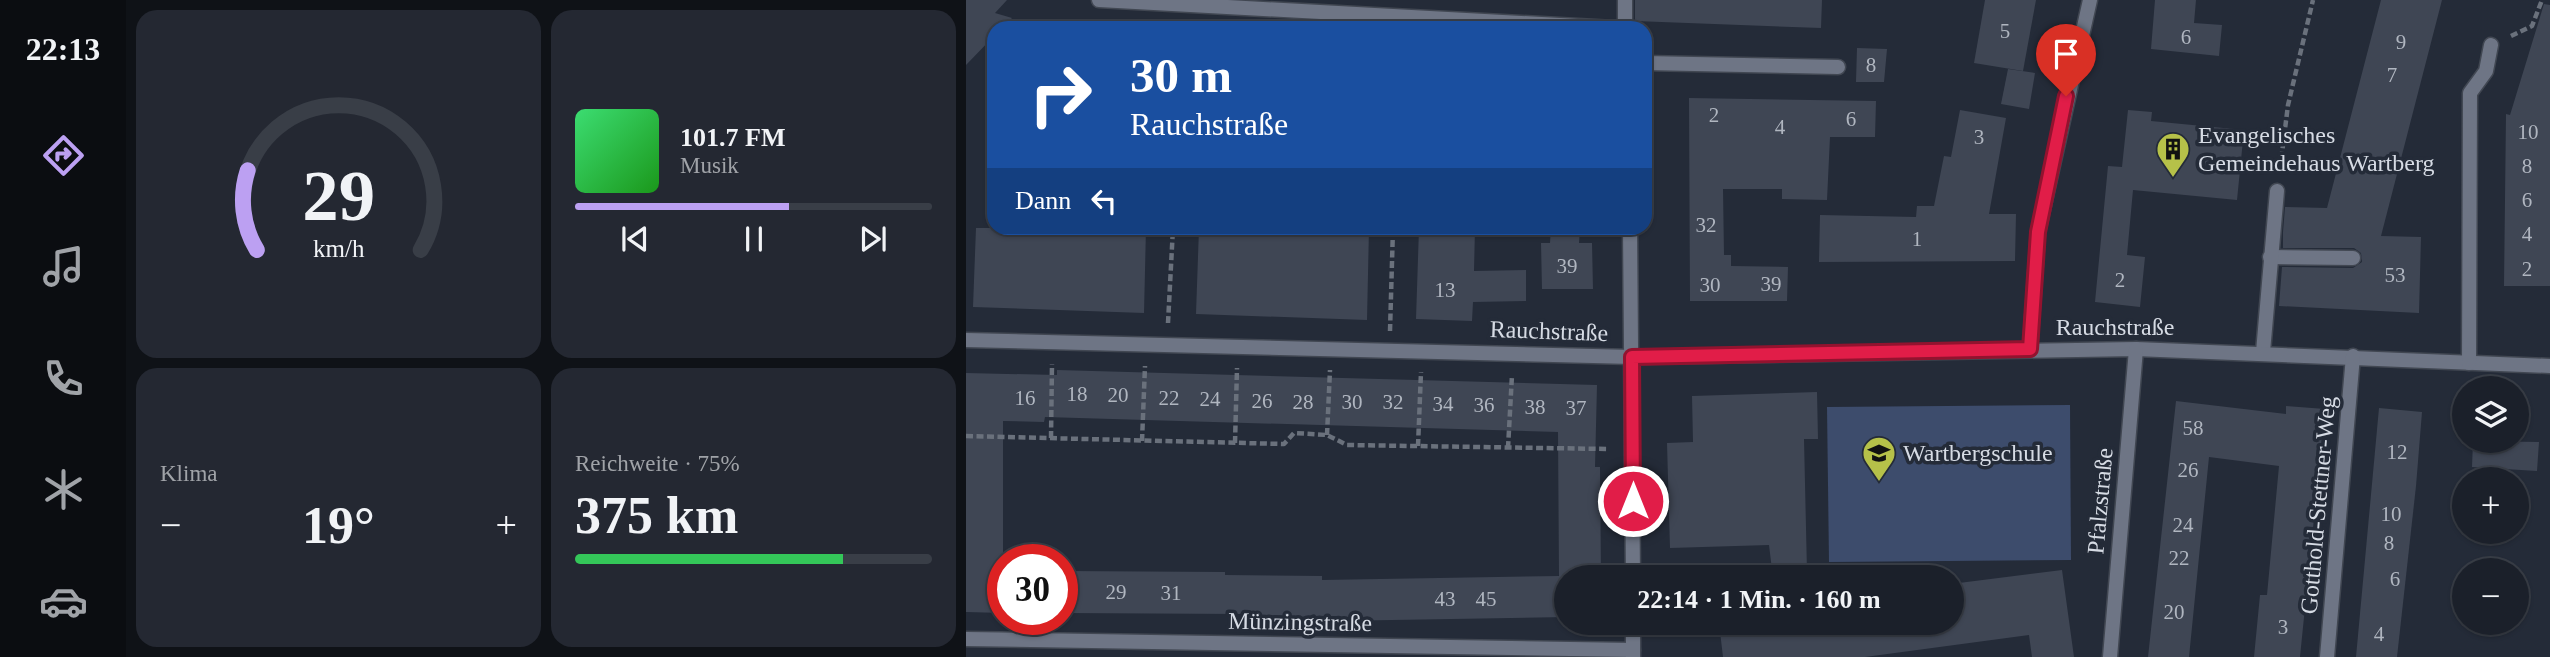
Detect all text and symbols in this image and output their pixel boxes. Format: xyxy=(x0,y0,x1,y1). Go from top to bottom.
house number: 5 xyxy=(2000,19,2010,43)
pin xyxy=(2036,24,2096,96)
house number: 6 xyxy=(2181,25,2191,49)
house number: 9 xyxy=(2396,30,2406,54)
text: 22:13 xyxy=(26,31,100,67)
icon: arrive xyxy=(2047,35,2085,73)
text: 30 m xyxy=(1130,48,1232,103)
icon: right xyxy=(1015,49,1106,140)
house number: 8 xyxy=(1866,53,1876,77)
house number: 7 xyxy=(2387,63,2397,87)
house number: 2 xyxy=(1709,103,1719,127)
text: Rauchstraße xyxy=(1130,106,1288,142)
house number: 6 xyxy=(1846,107,1856,131)
house number: 4 xyxy=(1775,115,1786,139)
house number: 10 xyxy=(2518,120,2539,144)
place label: Evangelisches Gemeindehaus Wartberg xyxy=(2198,122,2434,176)
text: 101.7 FM xyxy=(680,123,785,152)
house number: 3 xyxy=(1974,125,1984,149)
building icon: Evangelisches Gemeindehaus Wartberg xyxy=(2154,130,2192,179)
icon: directions xyxy=(39,131,88,180)
text: Musik xyxy=(680,153,739,178)
house number: 8 xyxy=(2522,154,2532,178)
text: 29 xyxy=(302,155,375,236)
icon: left xyxy=(1085,182,1123,220)
text: Dann xyxy=(1015,186,1071,215)
house number: 6 xyxy=(2522,188,2532,212)
house number: 32 xyxy=(1696,213,1717,237)
icon: previous xyxy=(616,220,654,258)
icon: pause xyxy=(735,220,773,258)
icon: next xyxy=(854,220,892,258)
house number: 4 xyxy=(2522,222,2533,246)
house number: 1 xyxy=(1912,227,1922,251)
text: km/h xyxy=(313,235,365,262)
icon: music xyxy=(39,242,88,291)
house number: 39 xyxy=(1557,254,1578,278)
house number: 2 xyxy=(2522,257,2532,281)
house number: 53 xyxy=(2385,263,2406,287)
house number: 2 xyxy=(2115,268,2125,292)
house number: 39 xyxy=(1761,272,1782,296)
house number: 30 xyxy=(1700,273,1721,297)
house number: 13 xyxy=(1435,278,1456,302)
street label: Rauchstraße xyxy=(2056,314,2174,340)
street label: Rauchstraße xyxy=(1489,316,1609,346)
icon: phone xyxy=(39,354,88,403)
map controls xyxy=(2452,376,2529,635)
button: layers xyxy=(2452,376,2529,453)
house number: 18 xyxy=(1067,382,1088,406)
house number: 20 xyxy=(1108,383,1129,407)
house number: 16 xyxy=(1015,386,1036,410)
house number: 22 xyxy=(1159,386,1180,410)
house number: 24 xyxy=(1200,387,1221,411)
house number: 26 xyxy=(1252,389,1273,413)
house number: 28 xyxy=(1293,390,1314,414)
house number: 30 xyxy=(1342,390,1363,414)
house number: 32 xyxy=(1383,390,1404,414)
house number: 34 xyxy=(1433,392,1454,416)
house number: 36 xyxy=(1474,393,1495,417)
house number: 38 xyxy=(1525,395,1546,419)
street label: Gotthold-Stettner-Weg xyxy=(2296,395,2340,615)
house number: 37 xyxy=(1566,396,1587,420)
house number: 58 xyxy=(2183,416,2204,440)
school or university icon: Wartbergschule xyxy=(1860,434,1898,483)
place label: Wartbergschule xyxy=(1903,440,2053,466)
house number: 12 xyxy=(2387,440,2408,464)
street label: Pfalzstraße xyxy=(2082,447,2118,555)
text: Reichweite · 75% xyxy=(575,451,740,476)
house number: 26 xyxy=(2178,458,2199,482)
text: Klima xyxy=(160,461,218,486)
position arrow xyxy=(1596,464,1670,538)
icon: climate xyxy=(39,465,88,514)
button: + xyxy=(2452,467,2529,544)
text: 375 km xyxy=(575,487,738,544)
text: 19° xyxy=(302,497,375,554)
house number: 10 xyxy=(2381,502,2402,526)
text: − xyxy=(160,504,181,546)
text: + xyxy=(496,504,517,546)
house number: 24 xyxy=(2173,513,2194,537)
house number: 8 xyxy=(2384,531,2394,555)
speed limit sign: 30 xyxy=(987,544,1078,635)
house number: 22 xyxy=(2169,546,2190,570)
button: − xyxy=(2452,558,2529,635)
house number: 6 xyxy=(2390,567,2400,591)
icon: car xyxy=(39,577,88,626)
house number: 29 xyxy=(1106,580,1127,604)
house number: 31 xyxy=(1161,581,1182,605)
text: 22:14 · 1 Min. · 160 m xyxy=(1637,585,1881,614)
house number: 43 xyxy=(1435,587,1456,611)
house number: 45 xyxy=(1476,587,1497,611)
house number: 20 xyxy=(2164,600,2185,624)
street label: Münzingstraße xyxy=(1228,608,1372,636)
house number: 3 xyxy=(2278,615,2288,639)
house number: 4 xyxy=(2374,622,2385,646)

